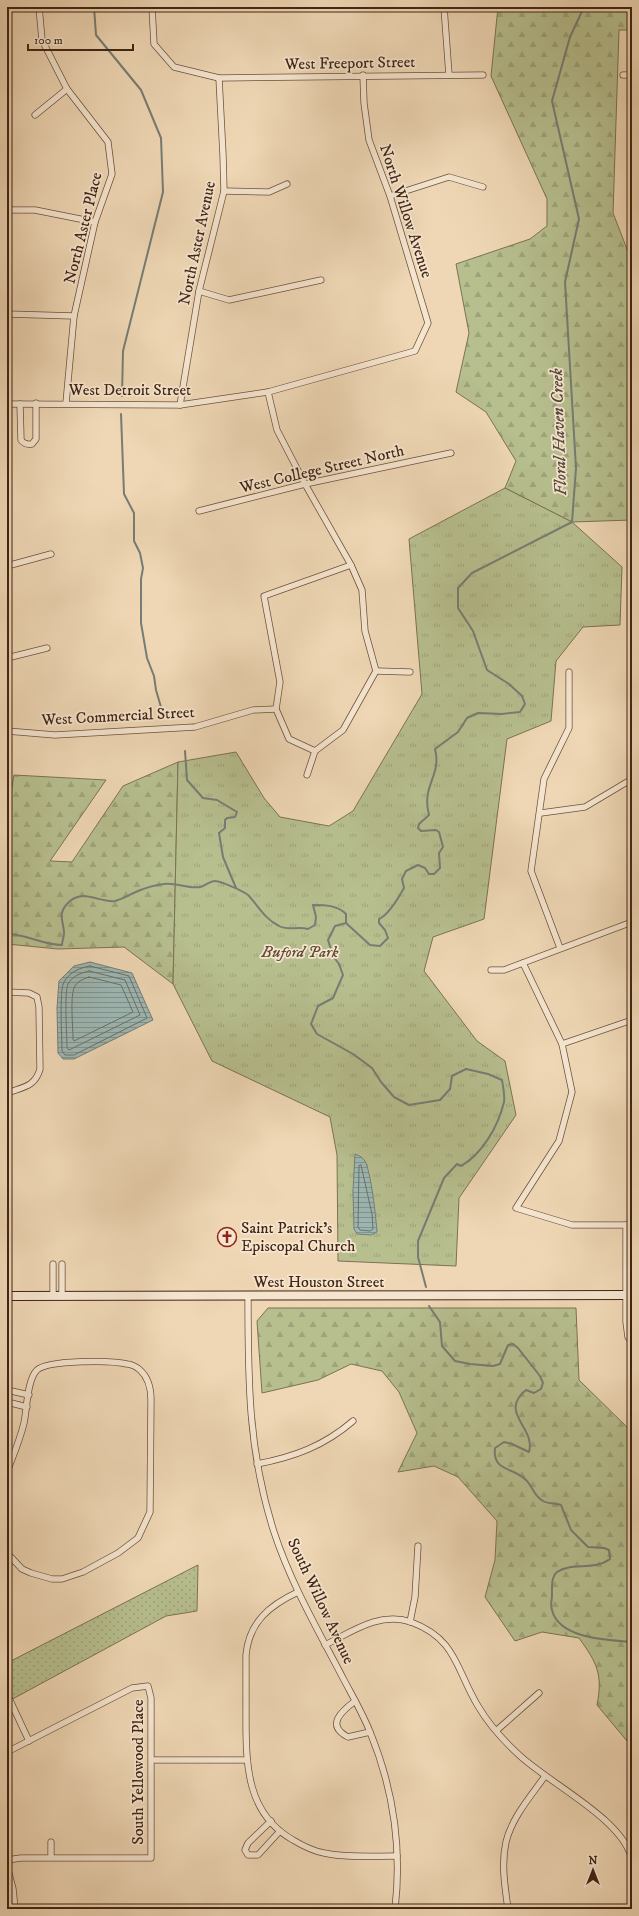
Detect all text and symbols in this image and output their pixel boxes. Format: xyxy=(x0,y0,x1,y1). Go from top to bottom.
scale bar xyxy=(28,26,133,52)
text: 100 m xyxy=(34,33,63,48)
street label: West Freeport Street xyxy=(283,52,416,74)
street label: North Willow Avenue xyxy=(375,142,437,281)
street label: North Aster Place xyxy=(59,170,107,286)
street label: North Aster Avenue xyxy=(174,179,220,307)
water label: Floral Haven Creek xyxy=(546,367,572,496)
street label: West Detroit Street xyxy=(68,380,191,400)
street label: West College Street North xyxy=(237,440,407,498)
street label: West Commercial Street xyxy=(40,702,195,730)
park label: Buford Park xyxy=(261,942,339,962)
place label: Saint Patrick's Episcopal Church xyxy=(241,1218,356,1256)
church icon: Saint Patrick's Episcopal Church xyxy=(216,1226,238,1248)
street label: West Houston Street xyxy=(253,1272,385,1292)
street label: South Willow Avenue xyxy=(283,1535,359,1668)
street label: South Yellowood Place xyxy=(128,1699,148,1845)
north arrow xyxy=(573,1850,613,1890)
text: N xyxy=(588,1854,598,1868)

